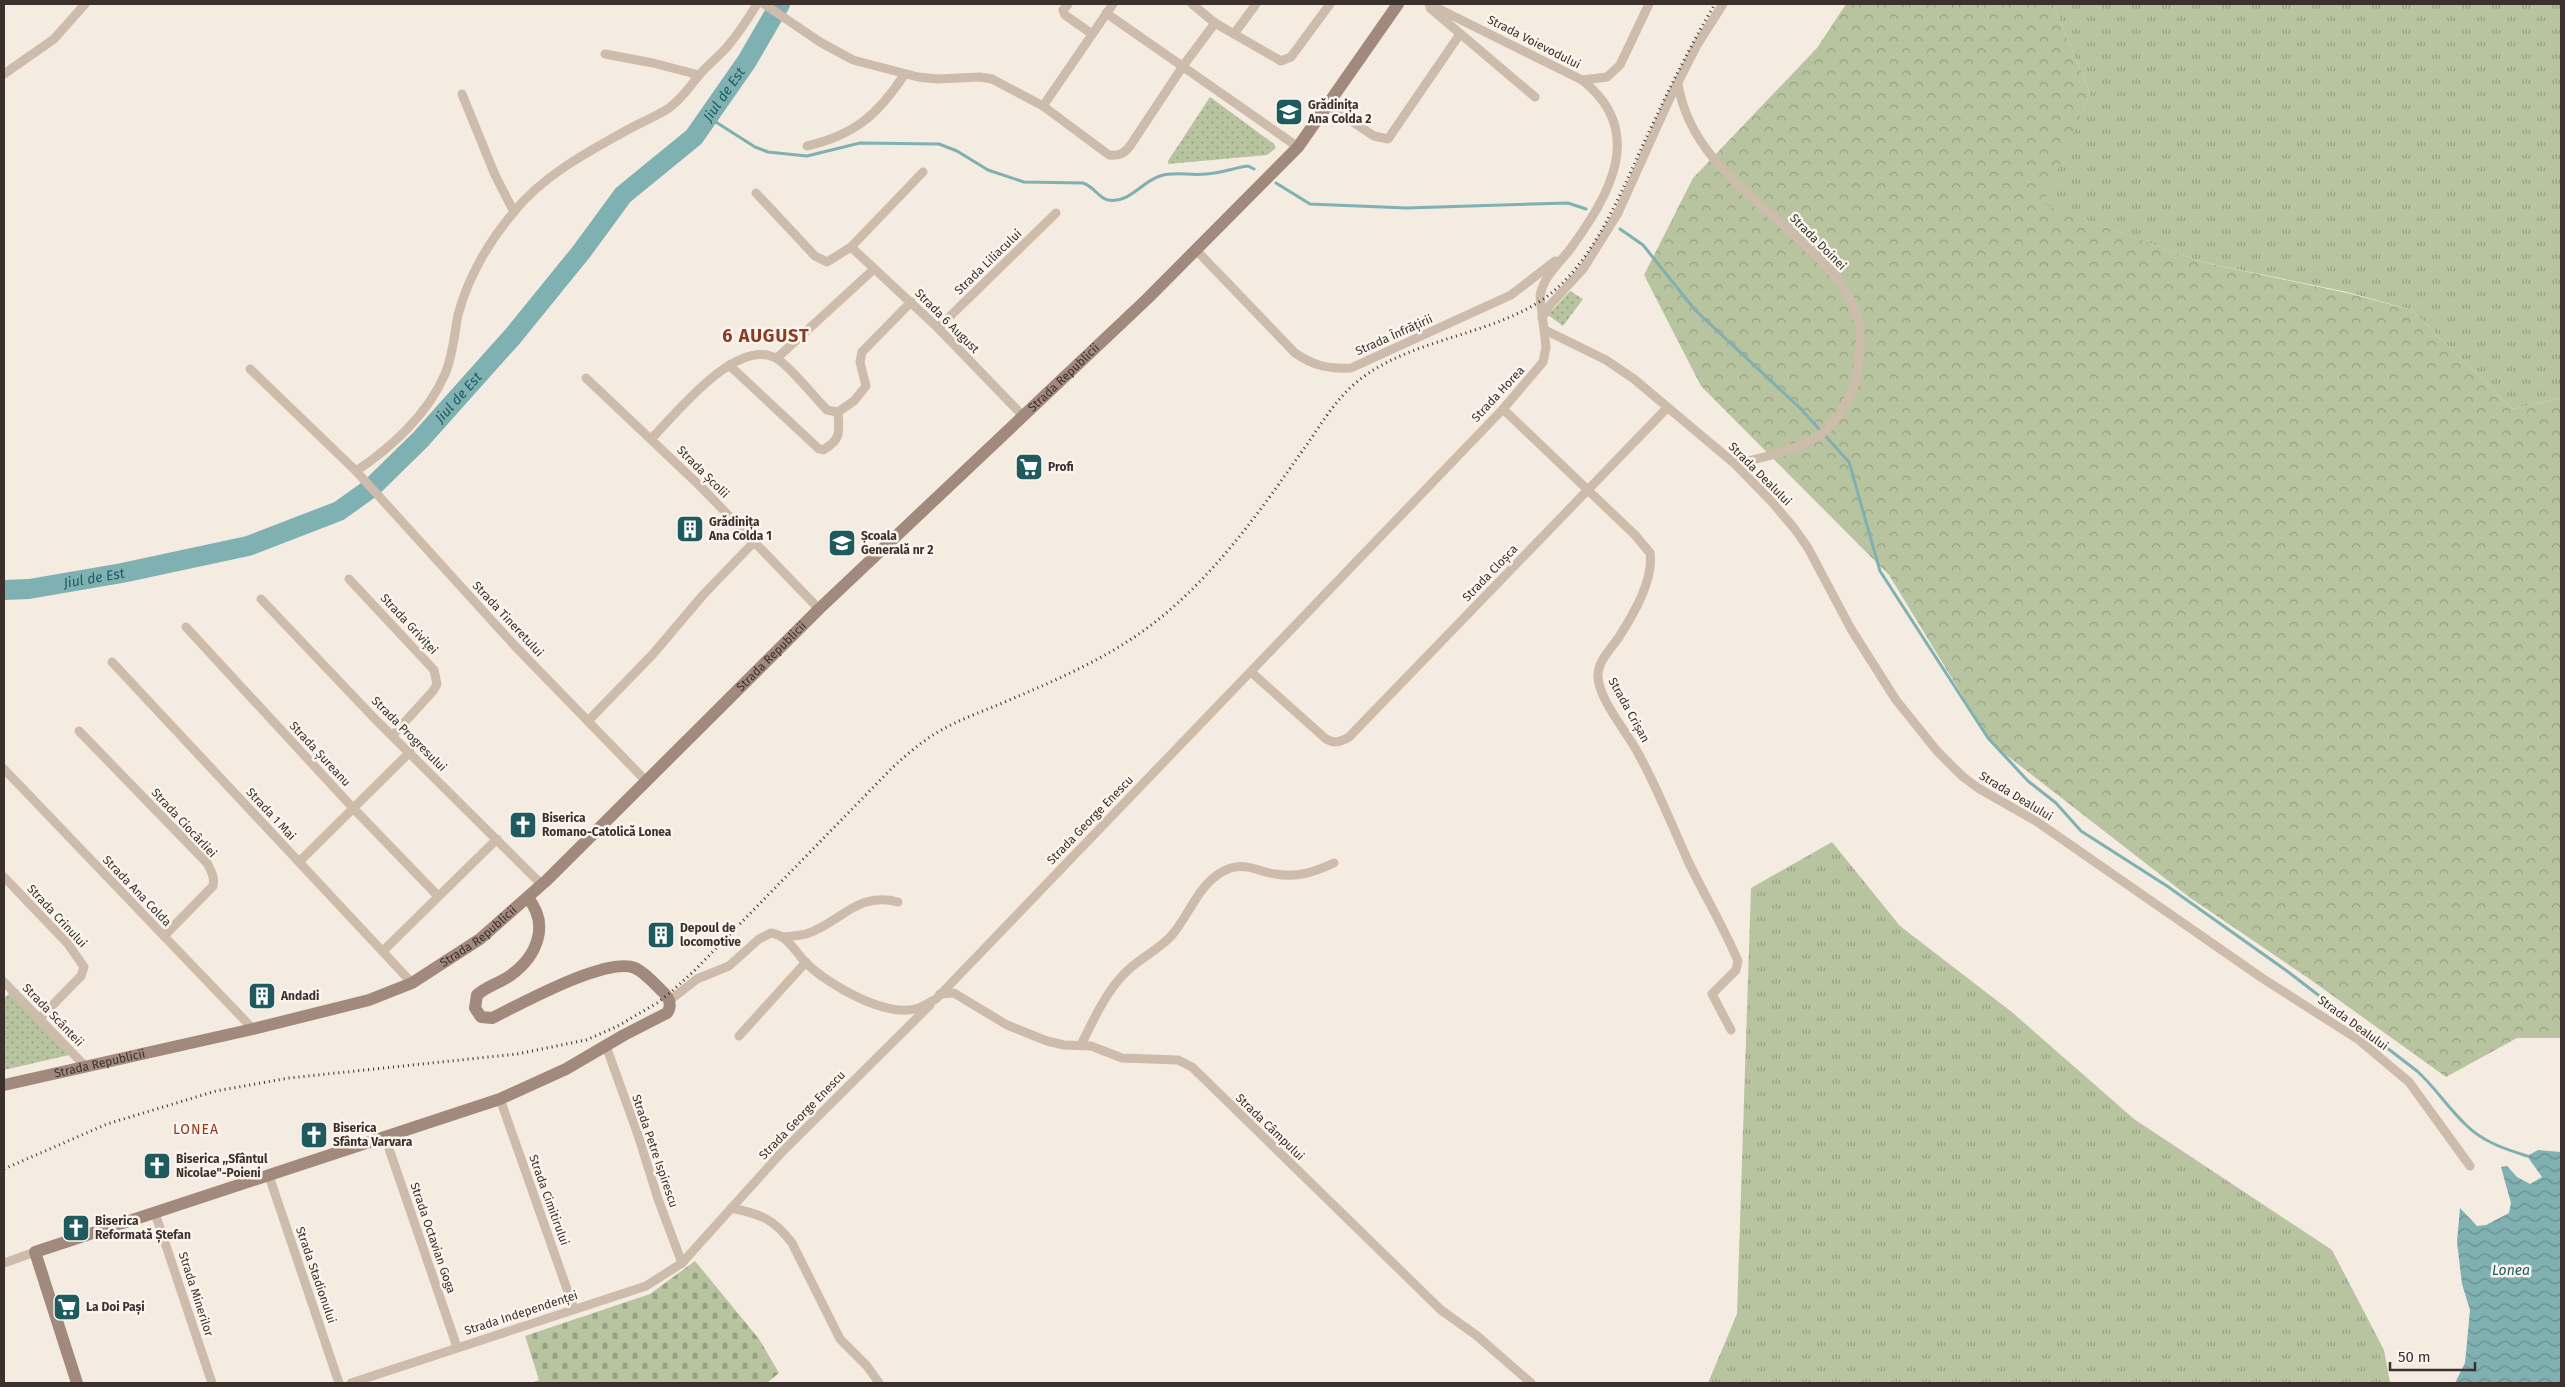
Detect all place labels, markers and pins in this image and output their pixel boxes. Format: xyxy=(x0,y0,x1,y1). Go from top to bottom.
school or university icon: Grădinița Ana Colda 2 xyxy=(1274,97,1304,127)
place label: Grădinița Ana Colda 2 xyxy=(1307,98,1371,126)
supermarket icon: Profi xyxy=(1014,452,1044,482)
place label: Profi xyxy=(1048,460,1074,474)
building icon: Grădinița Ana Colda 1 xyxy=(675,514,705,544)
place label: Grădinița Ana Colda 1 xyxy=(708,515,772,543)
school or university icon: Școala Generală nr 2 xyxy=(827,528,857,558)
place label: Școala Generală nr 2 xyxy=(861,529,933,557)
church icon: Biserica Romano-Catolică Lonea xyxy=(508,810,538,840)
place label: Biserica Romano-Catolică Lonea xyxy=(542,811,672,839)
building icon: Depoul de locomotive xyxy=(646,920,676,950)
place label: Depoul de locomotive xyxy=(680,921,741,949)
building icon: Andadi xyxy=(247,981,277,1011)
place label: Andadi xyxy=(280,989,319,1003)
church icon: Biserica Sfânta Varvara xyxy=(299,1120,329,1150)
place label: Biserica Sfânta Varvara xyxy=(333,1121,413,1149)
church icon: Biserica ,,Sfântul Nicolae"-Poieni xyxy=(142,1151,172,1181)
place label: Biserica ,,Sfântul Nicolae"-Poieni xyxy=(176,1152,268,1180)
church icon: Biserica Reformată Ștefan xyxy=(61,1213,91,1243)
place label: Biserica Reformată Ștefan xyxy=(95,1214,191,1243)
supermarket icon: La Doi Pași xyxy=(52,1292,82,1322)
place label: La Doi Pași xyxy=(86,1300,145,1315)

